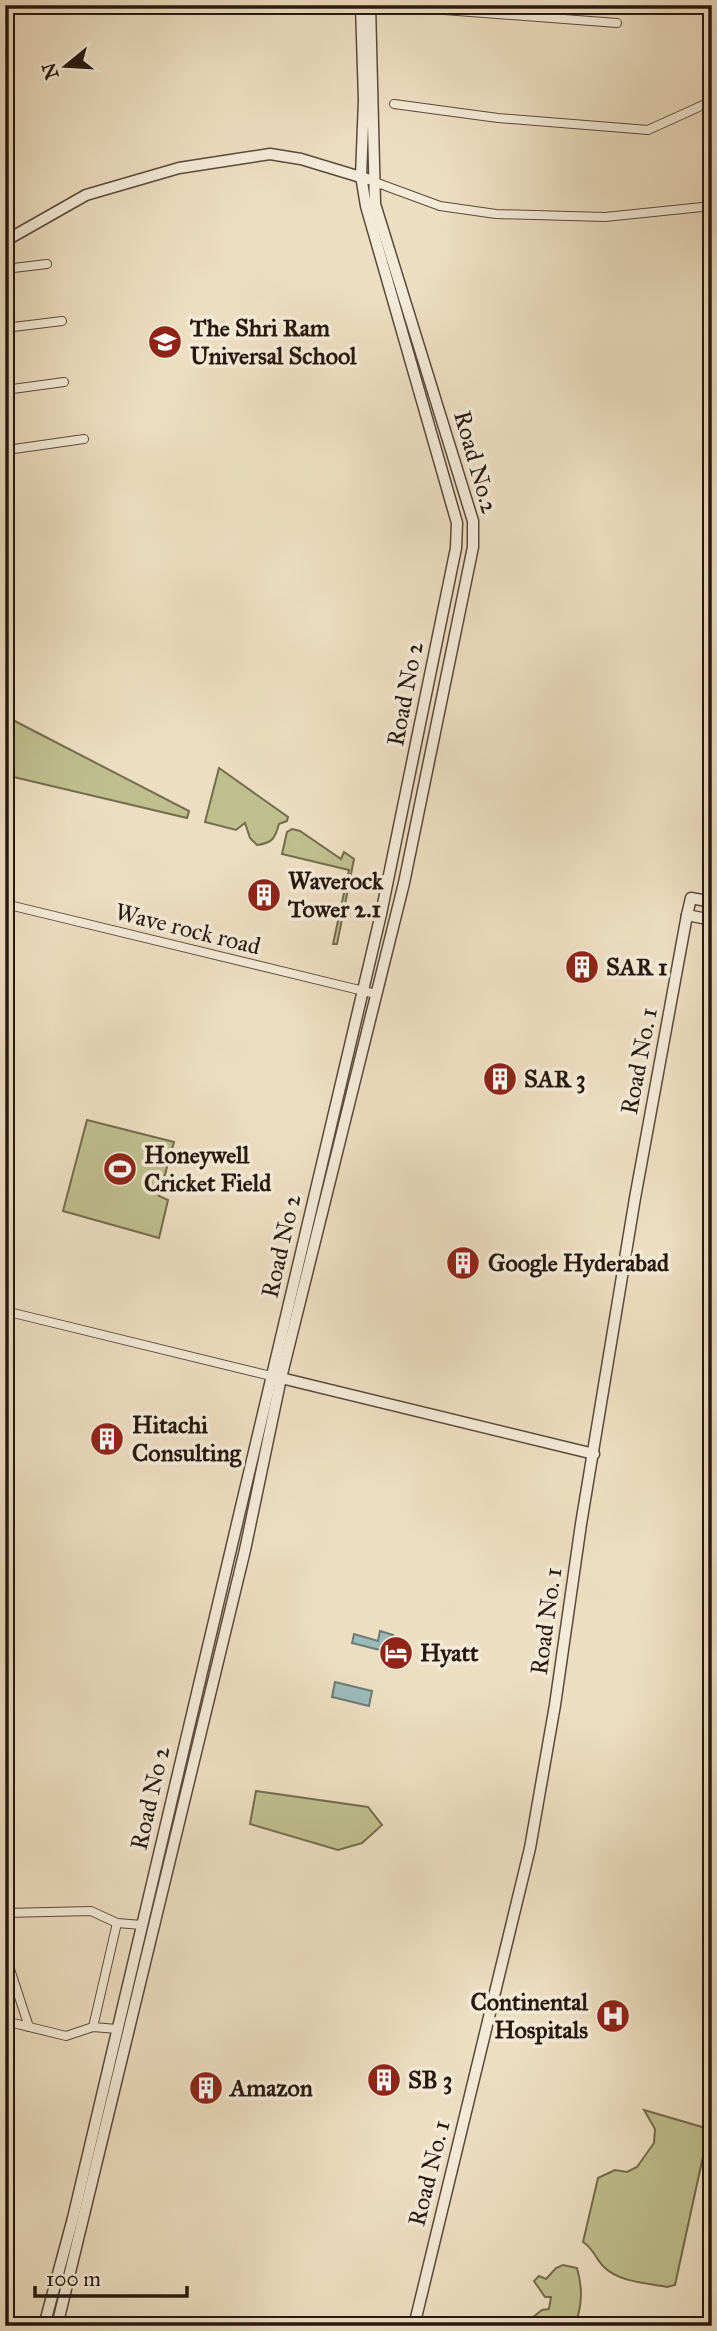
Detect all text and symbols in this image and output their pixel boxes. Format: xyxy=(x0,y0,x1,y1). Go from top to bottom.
north arrow xyxy=(32,32,102,102)
text: N xyxy=(37,60,64,82)
place label: The Shri Ram Universal School xyxy=(189,313,357,371)
school or university icon: The Shri Ram Universal School xyxy=(146,323,184,361)
street label: Road No.2 xyxy=(447,407,505,517)
street label: Road No 2 xyxy=(380,639,430,749)
place label: Waverock Tower 2.1 xyxy=(287,866,384,924)
building icon: Waverock Tower 2.1 xyxy=(245,876,283,914)
street label: Wave rock road xyxy=(112,896,264,962)
building icon: SAR 1 xyxy=(563,948,601,986)
place label: SAR 1 xyxy=(606,952,668,982)
street label: Road No. 1 xyxy=(614,1005,664,1117)
building icon: SAR 3 xyxy=(481,1060,519,1098)
place label: SAR 3 xyxy=(524,1064,586,1094)
place label: Honeywell Cricket Field xyxy=(144,1140,272,1198)
sports icon: Honeywell Cricket Field xyxy=(101,1150,139,1188)
street label: Road No 2 xyxy=(255,1191,308,1301)
building icon: Google Hyderabad xyxy=(444,1244,482,1282)
place label: Google Hyderabad xyxy=(488,1248,670,1278)
place label: Hitachi Consulting xyxy=(132,1410,242,1468)
building icon: Hitachi Consulting xyxy=(88,1420,126,1458)
street label: Road No. 1 xyxy=(524,1565,568,1677)
hotel icon: Hyatt xyxy=(377,1634,415,1672)
place label: Hyatt xyxy=(420,1638,479,1668)
street label: Road No 2 xyxy=(124,1743,177,1853)
place label: Continental Hospitals xyxy=(470,1987,588,2045)
hospital icon: Continental Hospitals xyxy=(594,1997,632,2035)
building icon: SB 3 xyxy=(365,2061,403,2099)
place label: SB 3 xyxy=(408,2065,452,2095)
building icon: Amazon xyxy=(187,2069,225,2107)
place label: Amazon xyxy=(228,2073,313,2103)
street label: Road No. 1 xyxy=(401,2117,457,2229)
scale bar xyxy=(35,2254,187,2298)
text: 100 m xyxy=(46,2266,101,2292)

